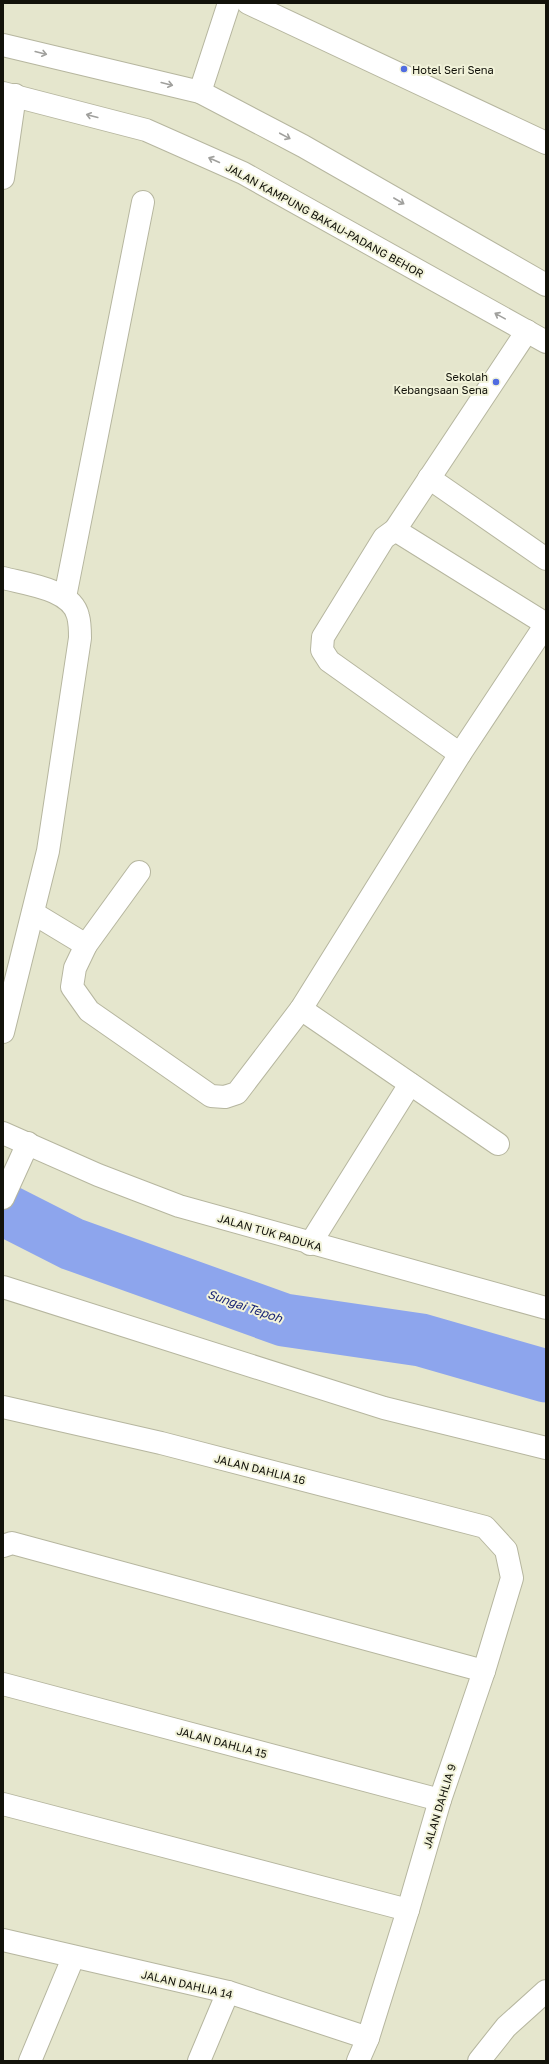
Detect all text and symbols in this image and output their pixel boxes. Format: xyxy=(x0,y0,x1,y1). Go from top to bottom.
one-way arrow xyxy=(34,50,47,58)
place label: Hotel Seri Sena xyxy=(412,63,494,76)
marker: Hotel Seri Sena xyxy=(399,64,409,74)
one-way arrow xyxy=(161,80,174,88)
one-way arrow xyxy=(86,112,99,119)
one-way arrow xyxy=(279,133,291,141)
one-way arrow xyxy=(208,156,220,163)
street label: JALAN KAMPUNG BAKAU-PADANG BEHOR xyxy=(224,160,426,280)
one-way arrow xyxy=(392,197,404,205)
one-way arrow xyxy=(494,312,506,320)
place label: Sekolah Kebangsaan Sena xyxy=(394,370,488,396)
marker: Sekolah Kebangsaan Sena xyxy=(491,377,501,387)
street label: JALAN TUK PADUKA xyxy=(216,1211,324,1253)
water label: Sungai Tepoh xyxy=(206,1286,285,1326)
street label: JALAN DAHLIA 16 xyxy=(213,1451,307,1487)
street label: JALAN DAHLIA 15 xyxy=(175,1724,269,1760)
street label: JALAN DAHLIA 9 xyxy=(420,1762,458,1850)
street label: JALAN DAHLIA 14 xyxy=(140,1967,234,2001)

